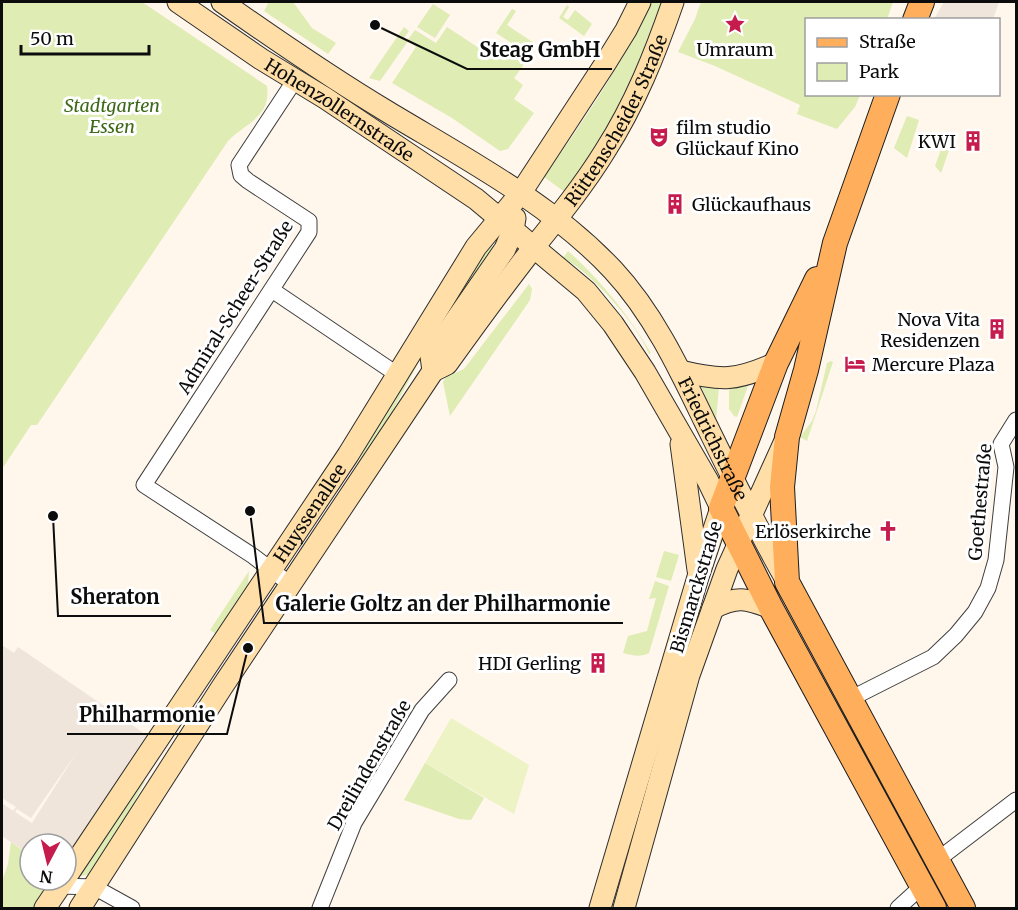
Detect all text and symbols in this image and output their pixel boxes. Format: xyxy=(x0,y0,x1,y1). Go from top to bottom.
place icon: Umraum xyxy=(723,12,747,36)
scale bar xyxy=(21,18,148,56)
legend xyxy=(805,18,1000,96)
text: 50 m xyxy=(30,27,74,50)
text: Straße xyxy=(859,30,916,53)
callout: Steag GmbH xyxy=(467,31,612,69)
street label: Rüttenscheider Straße xyxy=(559,31,672,210)
text: Steag GmbH xyxy=(479,37,601,62)
place label: Umraum xyxy=(696,38,774,61)
street label: Hohenzollernstraße xyxy=(261,53,419,166)
text: Park xyxy=(859,60,900,83)
park label: Stadtgarten Essen xyxy=(64,94,160,138)
place label: film studio Glückauf Kino xyxy=(676,116,799,160)
theatre icon: film studio Glückauf Kino xyxy=(647,125,671,149)
building icon: KWI xyxy=(961,129,985,153)
place label: KWI xyxy=(918,130,956,153)
building icon: Glückaufhaus xyxy=(663,192,687,216)
place label: Glückaufhaus xyxy=(692,193,811,216)
street label: Admiral-Scheer-Straße xyxy=(172,216,298,399)
place label: Nova Vita Residenzen xyxy=(880,308,980,352)
building icon: Nova Vita Residenzen xyxy=(985,317,1009,341)
hotel icon: Mercure Plaza xyxy=(843,352,867,376)
place label: Mercure Plaza xyxy=(872,353,995,376)
street label: Friedrichstraße xyxy=(673,373,753,504)
street label: Goethestraße xyxy=(963,443,997,561)
street label: Huyssenallee xyxy=(268,459,351,567)
street label: Bismarckstraße xyxy=(665,518,727,656)
church icon: Erlöserkirche xyxy=(876,519,900,543)
place label: Erlöserkirche xyxy=(755,520,871,543)
callout: Sheraton xyxy=(58,578,171,616)
text: Sheraton xyxy=(70,584,160,609)
callout: Galerie Goltz an der Philharmonie xyxy=(264,585,623,623)
text: Galerie Goltz an der Philharmonie xyxy=(276,591,611,616)
building icon: HDI Gerling xyxy=(586,651,610,675)
place label: HDI Gerling xyxy=(478,652,581,675)
callout: Philharmonie xyxy=(67,696,227,734)
street label: Dreilindenstraße xyxy=(322,696,416,834)
text: Philharmonie xyxy=(79,702,215,727)
north arrow xyxy=(18,832,78,892)
text: N xyxy=(38,866,54,888)

